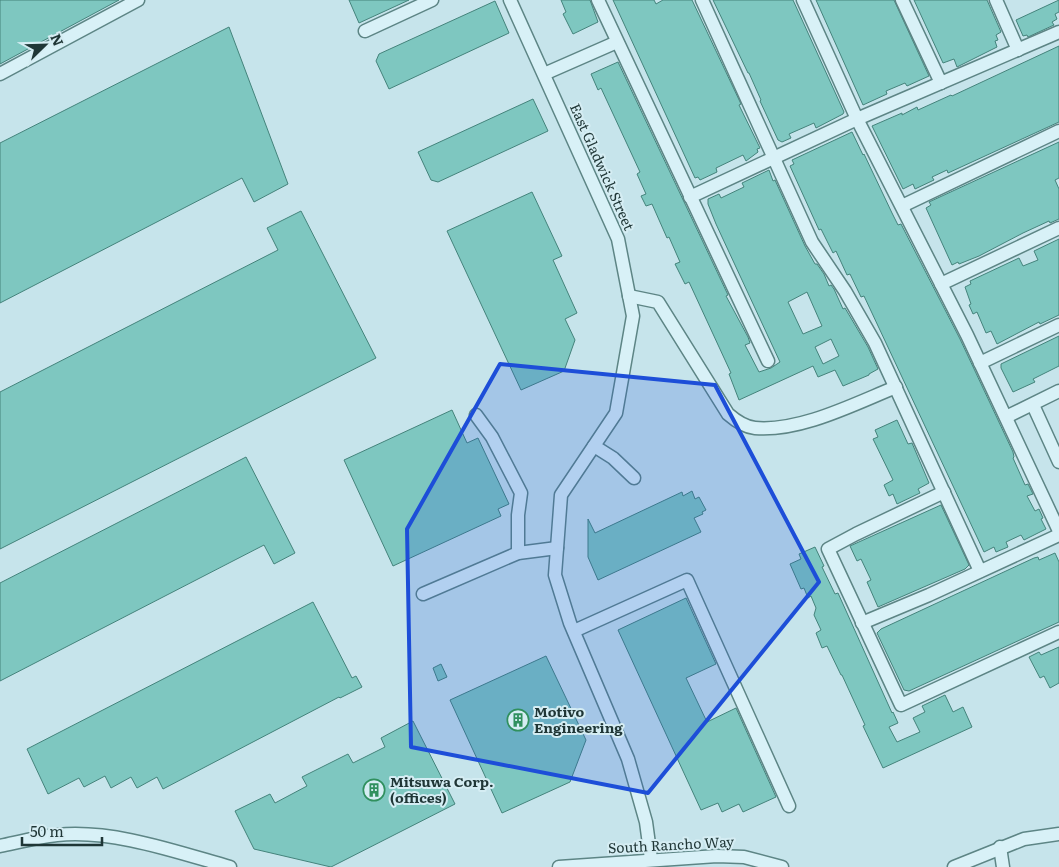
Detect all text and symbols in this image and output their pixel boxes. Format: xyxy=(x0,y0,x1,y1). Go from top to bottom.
north arrow xyxy=(20,20,70,70)
text: N xyxy=(46,30,69,49)
street label: East Gladwick Street xyxy=(566,100,640,234)
place label: Motivo Engineering xyxy=(534,701,623,737)
building icon: Motivo Engineering xyxy=(506,708,530,732)
place label: Mitsuwa Corp. (offices) xyxy=(390,771,494,807)
building icon: Mitsuwa Corp. (offices) xyxy=(362,778,386,802)
scale bar xyxy=(22,814,102,846)
text: 50 m xyxy=(30,819,64,842)
street label: South Rancho Way xyxy=(607,831,735,857)

